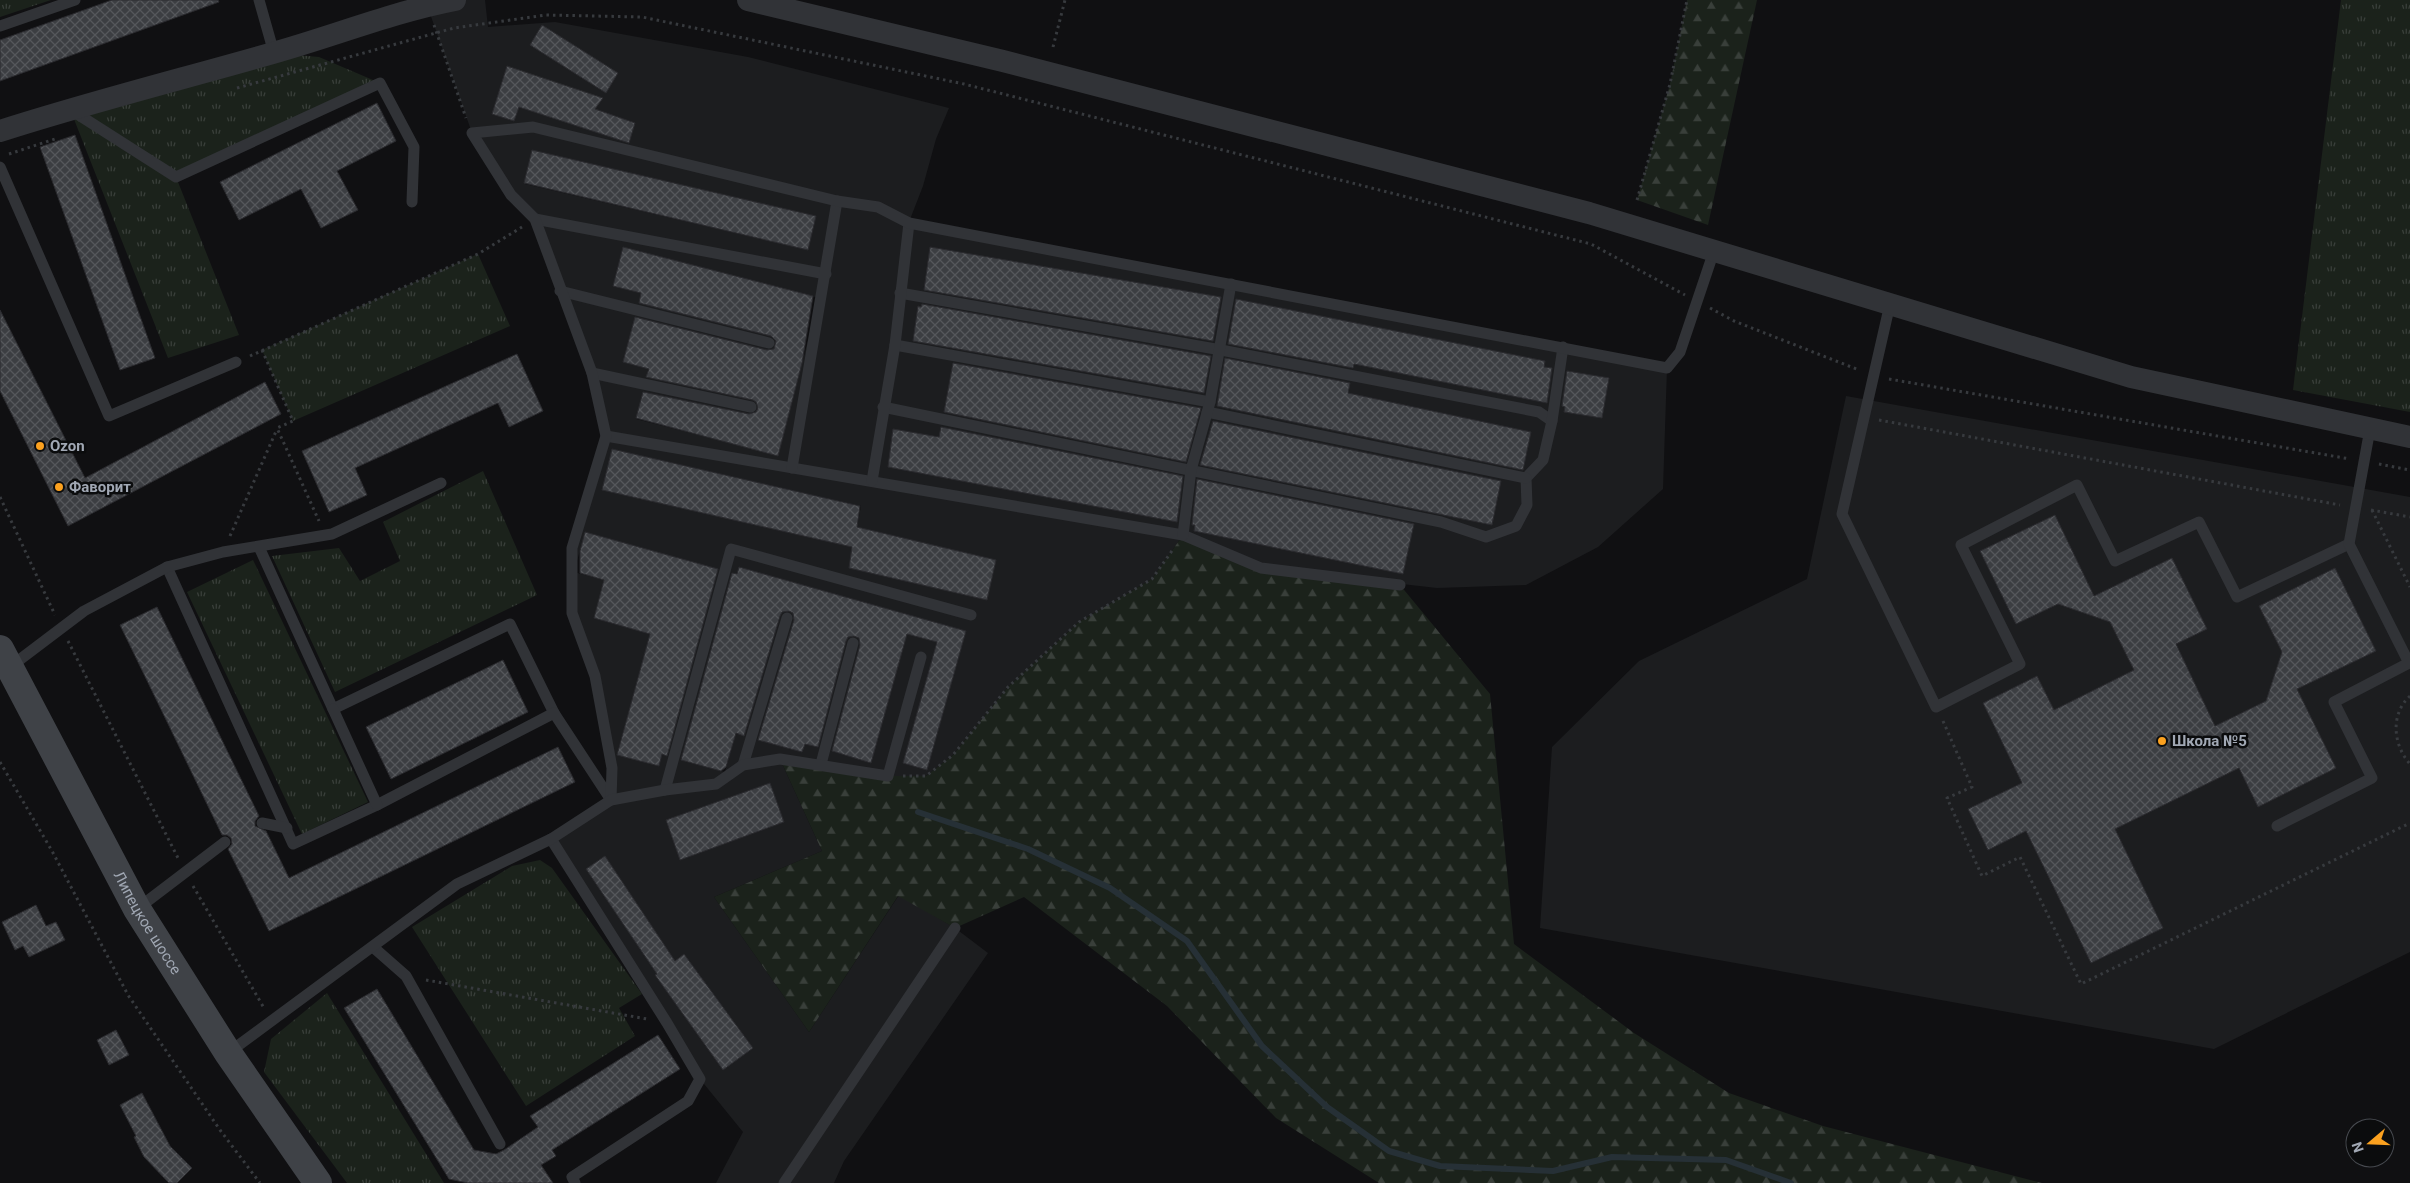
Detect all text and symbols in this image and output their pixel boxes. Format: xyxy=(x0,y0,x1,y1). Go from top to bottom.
place label: Ozon xyxy=(50,437,85,455)
marker: Ozon xyxy=(34,440,46,452)
place label: Фаворит xyxy=(69,478,131,496)
marker: Фаворит xyxy=(53,481,65,493)
place label: Школа №5 xyxy=(2172,732,2247,750)
marker: Школа №5 xyxy=(2156,735,2168,747)
street label: Липецкое шоссе xyxy=(110,868,185,978)
north arrow xyxy=(2345,1118,2395,1168)
text: N xyxy=(2349,1140,2367,1155)

